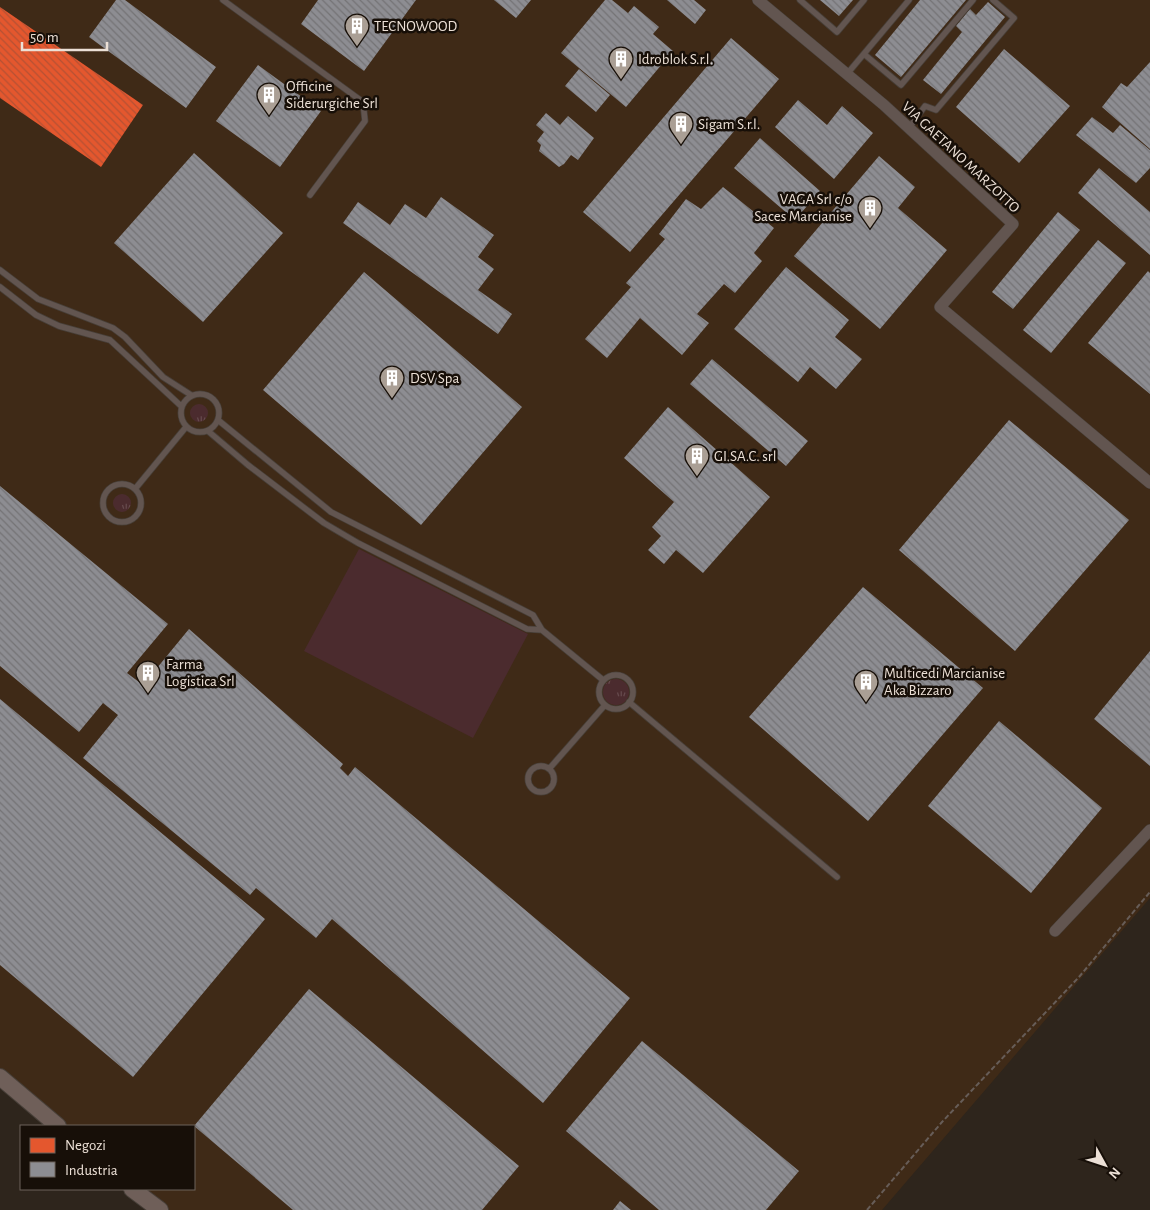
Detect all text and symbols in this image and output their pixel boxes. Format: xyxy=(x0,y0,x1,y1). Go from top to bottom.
building icon: TECNOWOOD xyxy=(344,13,370,47)
place label: TECNOWOOD xyxy=(374,19,458,34)
scale bar xyxy=(22,20,108,52)
text: 50 m xyxy=(30,30,59,45)
building icon: Idroblok S.r.l. xyxy=(608,46,634,80)
place label: Idroblok S.r.l. xyxy=(638,52,713,67)
place label: Officine Siderurgiche Srl xyxy=(286,79,378,111)
building icon: Officine Siderurgiche Srl xyxy=(256,82,282,116)
street label: VIA GAETANO MARZOTTO xyxy=(899,99,1022,216)
building icon: Sigam S.r.l. xyxy=(668,111,694,145)
place label: Sigam S.r.l. xyxy=(698,117,760,132)
place label: VAGA Srl c/o Saces Marcianise xyxy=(754,192,852,224)
building icon: VAGA Srl c/o Saces Marcianise xyxy=(857,195,883,229)
building icon: DSV Spa xyxy=(379,365,405,399)
place label: DSV Spa xyxy=(410,371,459,386)
building icon: GI.SA.C. srl xyxy=(684,443,710,477)
place label: GI.SA.C. srl xyxy=(714,449,776,464)
place label: Farma Logistica Srl xyxy=(166,657,235,689)
building icon: Farma Logistica Srl xyxy=(135,660,161,694)
place label: Multicedi Marcianise Aka Bizzaro xyxy=(884,666,1005,698)
building icon: Multicedi Marcianise Aka Bizzaro xyxy=(853,669,879,703)
legend xyxy=(20,1125,195,1190)
text: Negozi xyxy=(65,1138,106,1153)
north arrow xyxy=(1080,1140,1130,1190)
text: Industria xyxy=(65,1163,118,1178)
text: N xyxy=(1106,1164,1123,1181)

